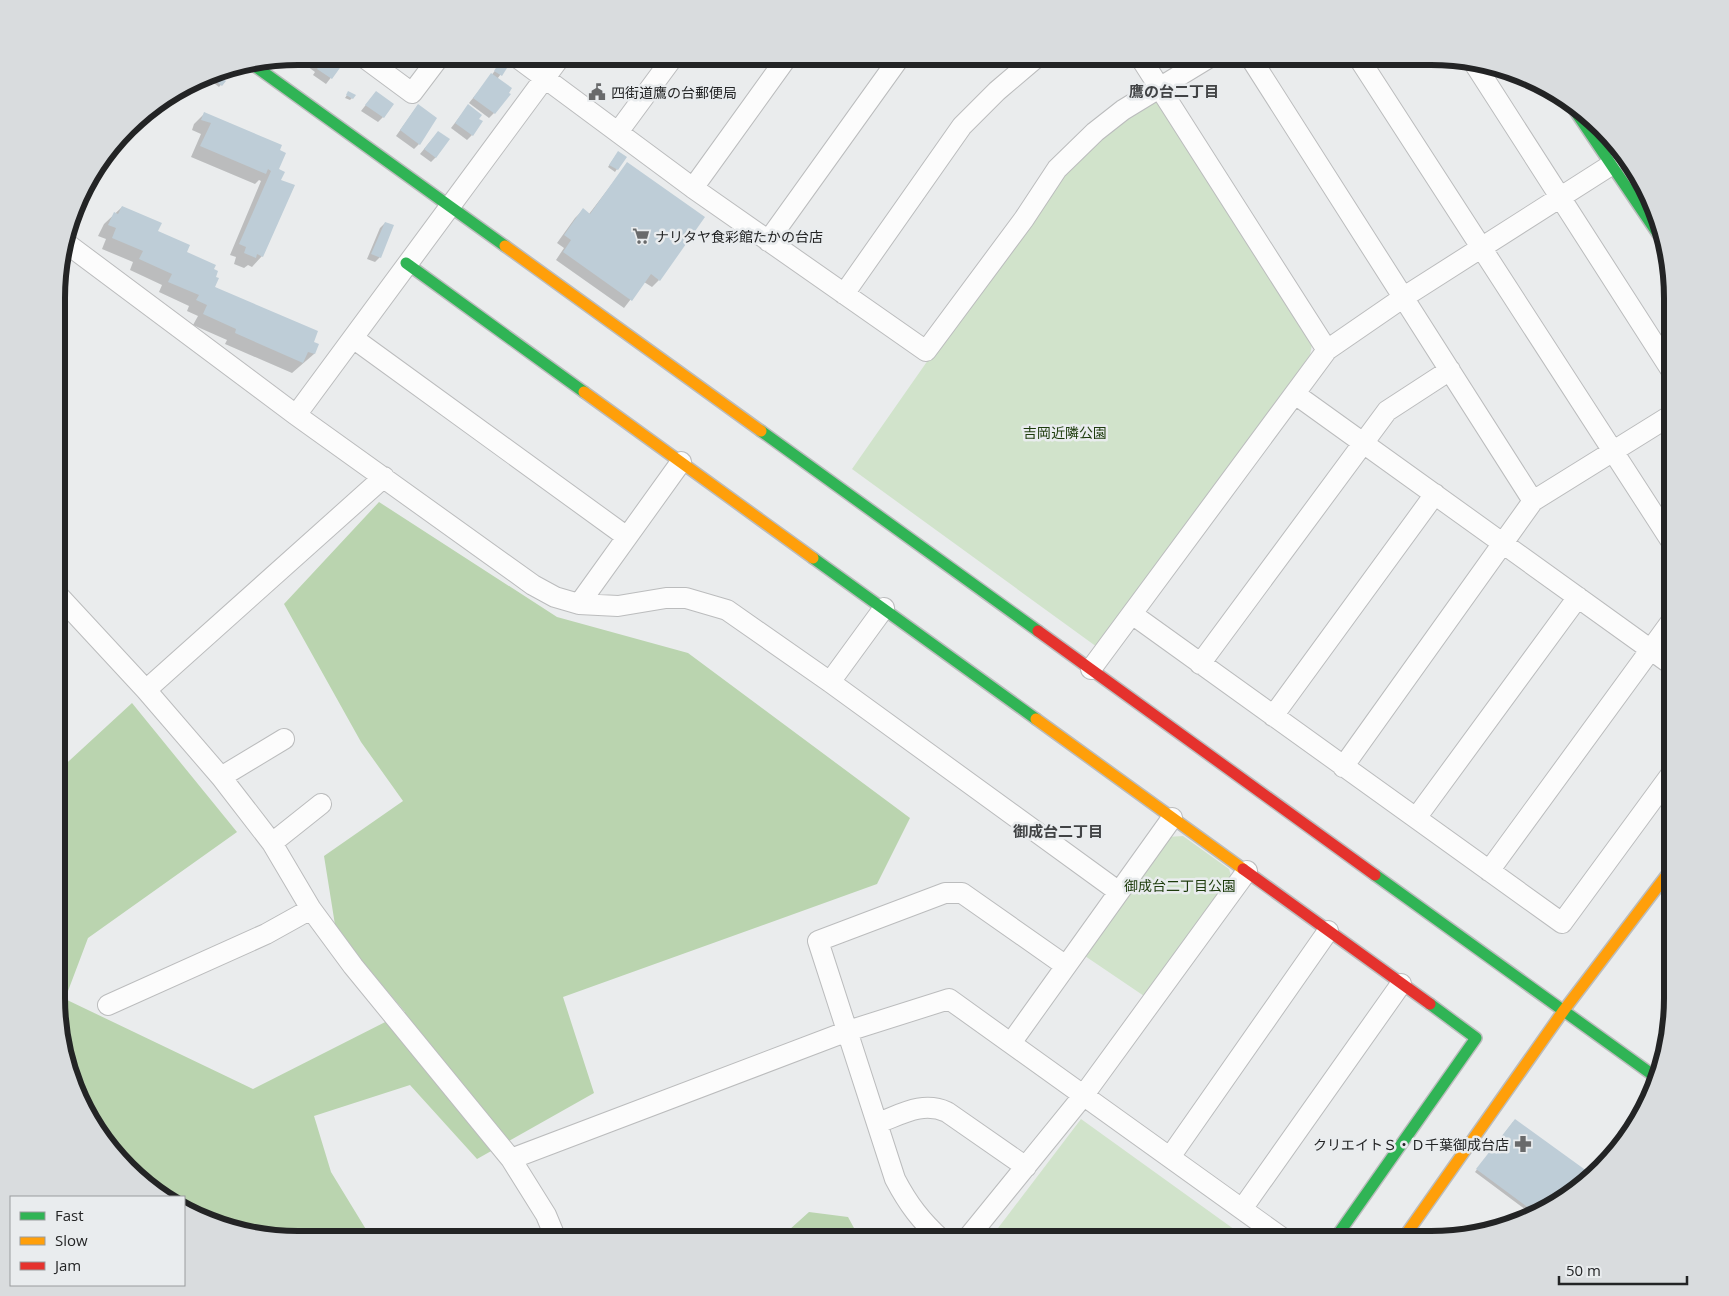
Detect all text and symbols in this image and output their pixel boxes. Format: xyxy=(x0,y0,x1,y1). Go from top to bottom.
district label: 鷹の台二丁目 xyxy=(1129,81,1219,101)
public building icon: 四街道鷹の台郵便局 xyxy=(587,82,607,102)
place label: 四街道鷹の台郵便局 xyxy=(611,83,737,102)
supermarket icon: ナリタヤ食彩館たかの台店 xyxy=(631,226,651,246)
place label: ナリタヤ食彩館たかの台店 xyxy=(655,227,823,246)
park label: 吉岡近隣公園 xyxy=(1023,423,1107,442)
district label: 御成台二丁目 xyxy=(1013,821,1103,841)
park label: 御成台二丁目公園 xyxy=(1124,876,1236,895)
pharmacy icon: クリエイトＳ・Ｄ千葉御成台店 xyxy=(1513,1134,1533,1154)
place label: クリエイトＳ・Ｄ千葉御成台店 xyxy=(1313,1135,1509,1154)
legend xyxy=(10,1196,185,1286)
text: Fast xyxy=(55,1205,84,1225)
text: Slow xyxy=(55,1230,88,1250)
scale bar xyxy=(1559,1254,1686,1286)
text: Jam xyxy=(53,1255,81,1275)
text: 50 m xyxy=(1566,1260,1601,1280)

